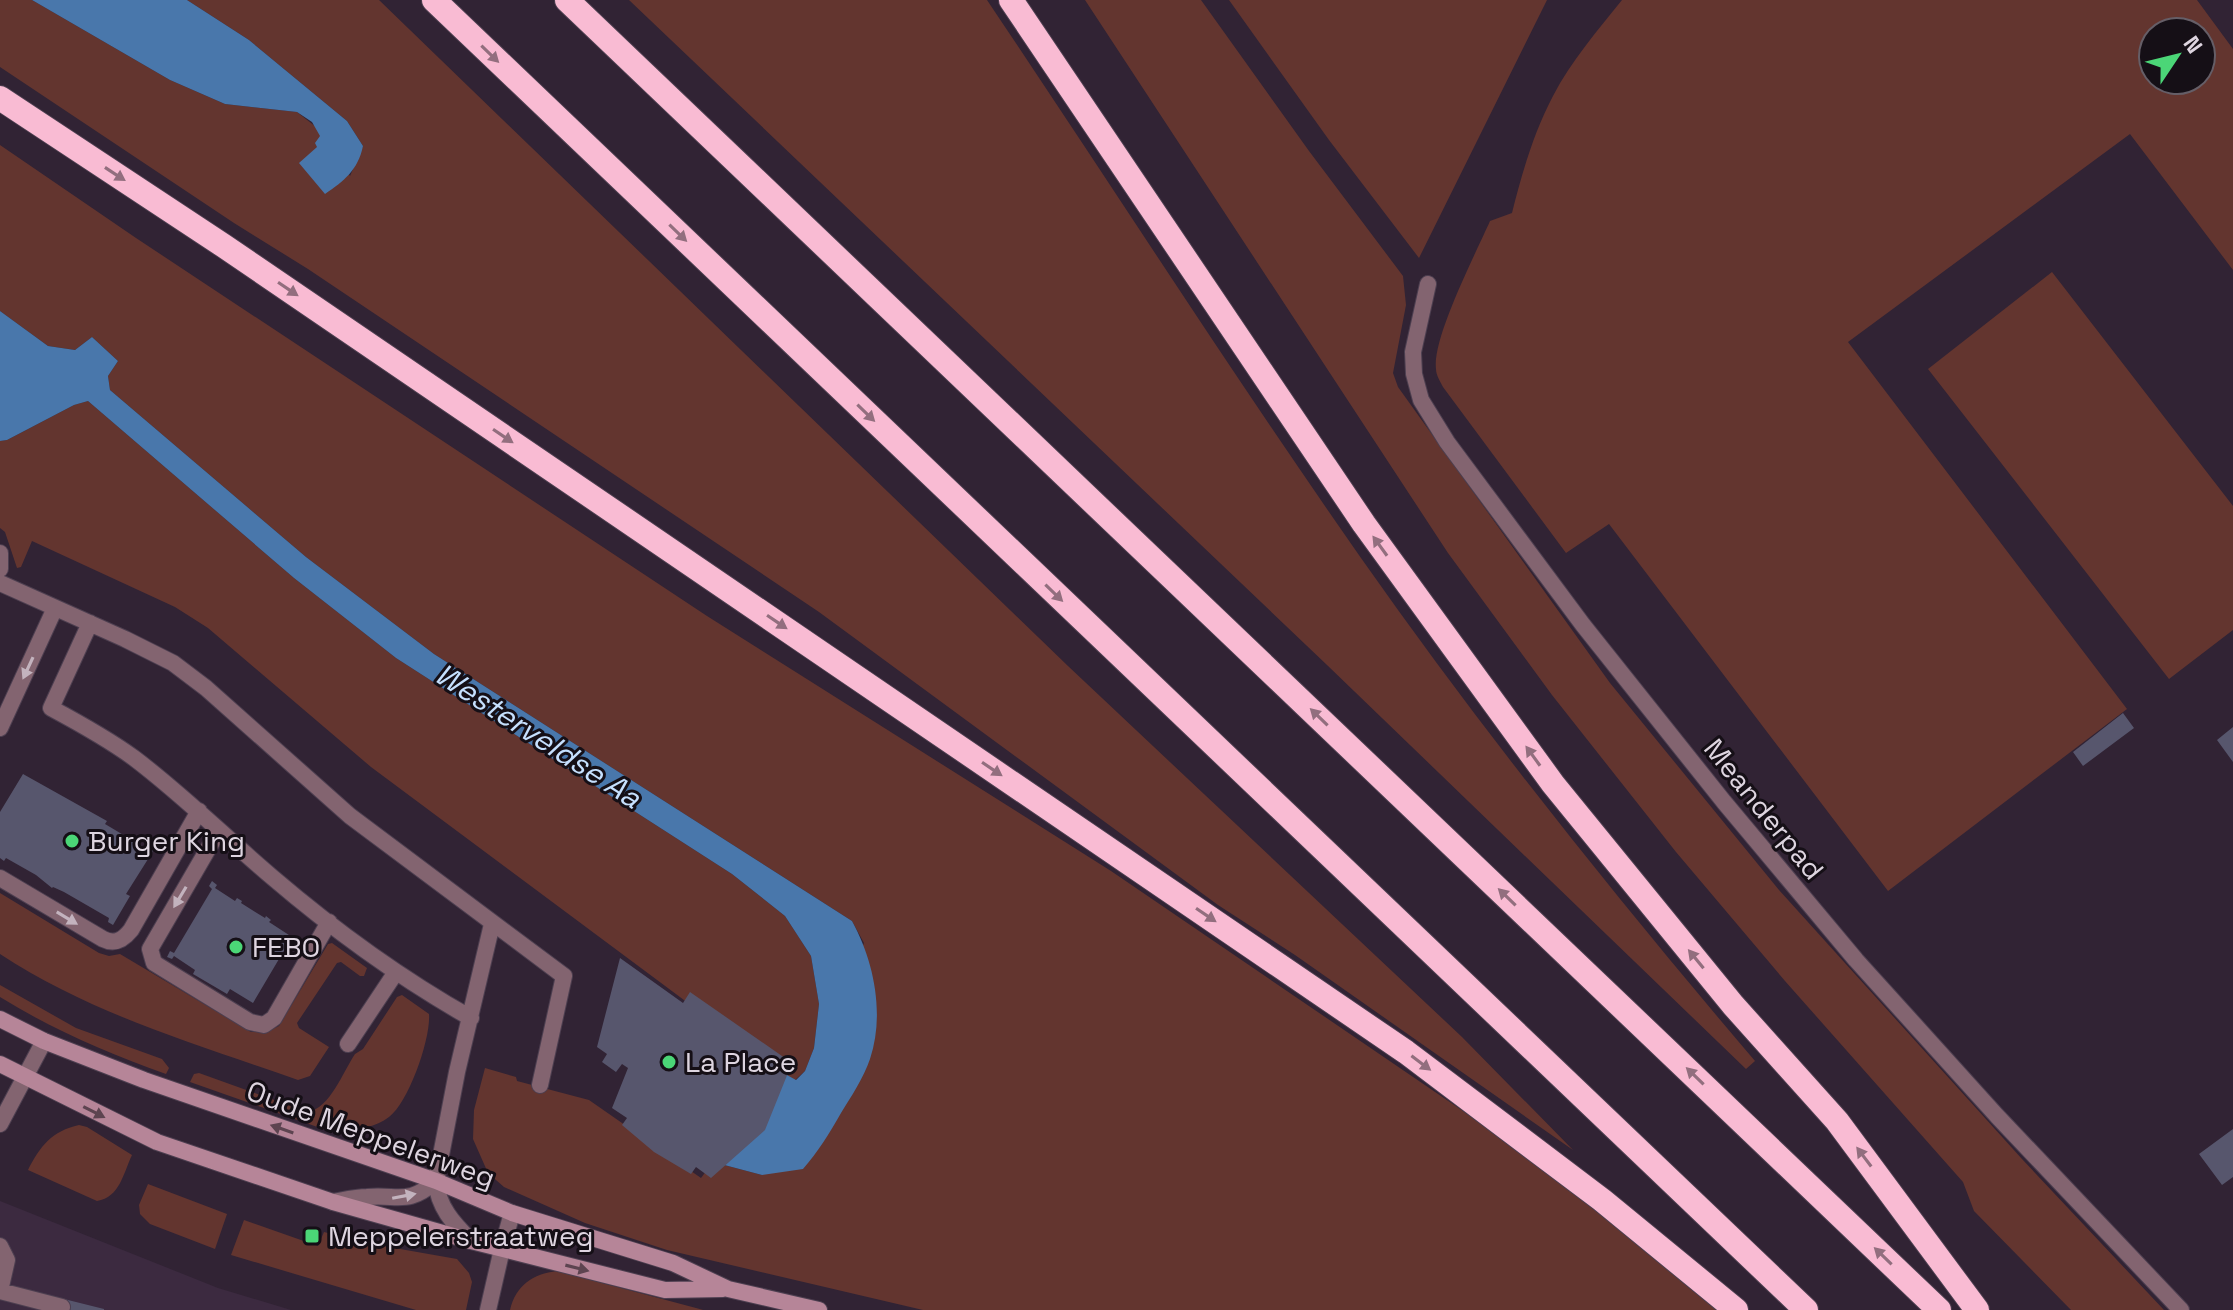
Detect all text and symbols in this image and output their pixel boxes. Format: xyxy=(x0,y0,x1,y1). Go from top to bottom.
north arrow xyxy=(2137,16,2217,96)
text: N xyxy=(2178,30,2209,59)
one-way arrow xyxy=(480,44,499,63)
one-way arrow xyxy=(104,167,125,182)
one-way arrow xyxy=(668,224,687,242)
one-way arrow xyxy=(278,282,299,297)
one-way arrow xyxy=(856,403,875,422)
one-way arrow xyxy=(493,428,514,443)
one-way arrow xyxy=(1372,535,1388,557)
one-way arrow xyxy=(1044,583,1063,601)
one-way arrow xyxy=(767,614,788,629)
water label: Westerveldse Aa xyxy=(428,654,649,817)
one-way arrow xyxy=(21,657,35,680)
one-way arrow xyxy=(1310,709,1329,727)
street label: Meanderpad xyxy=(1696,731,1832,887)
one-way arrow xyxy=(1525,745,1541,767)
one-way arrow xyxy=(981,761,1002,776)
place label: Burger King xyxy=(88,823,245,859)
marker: Burger King xyxy=(63,832,81,850)
one-way arrow xyxy=(173,886,187,909)
one-way arrow xyxy=(1498,888,1517,906)
one-way arrow xyxy=(1196,907,1217,922)
one-way arrow xyxy=(56,911,78,925)
place label: FEBO xyxy=(252,929,320,965)
marker: FEBO xyxy=(227,938,245,956)
one-way arrow xyxy=(1688,949,1705,969)
place label: La Place xyxy=(685,1044,796,1080)
marker: La Place xyxy=(660,1053,678,1071)
one-way arrow xyxy=(1410,1054,1431,1070)
one-way arrow xyxy=(1686,1068,1705,1086)
street label: Oude Meppelerweg xyxy=(242,1072,500,1196)
one-way arrow xyxy=(83,1105,106,1119)
one-way arrow xyxy=(270,1122,294,1134)
one-way arrow xyxy=(1856,1147,1872,1168)
one-way arrow xyxy=(392,1189,417,1202)
place label: Meppelerstraatweg xyxy=(328,1218,593,1254)
marker: Meppelerstraatweg xyxy=(303,1227,321,1245)
one-way arrow xyxy=(1874,1247,1893,1266)
one-way arrow xyxy=(565,1262,590,1275)

